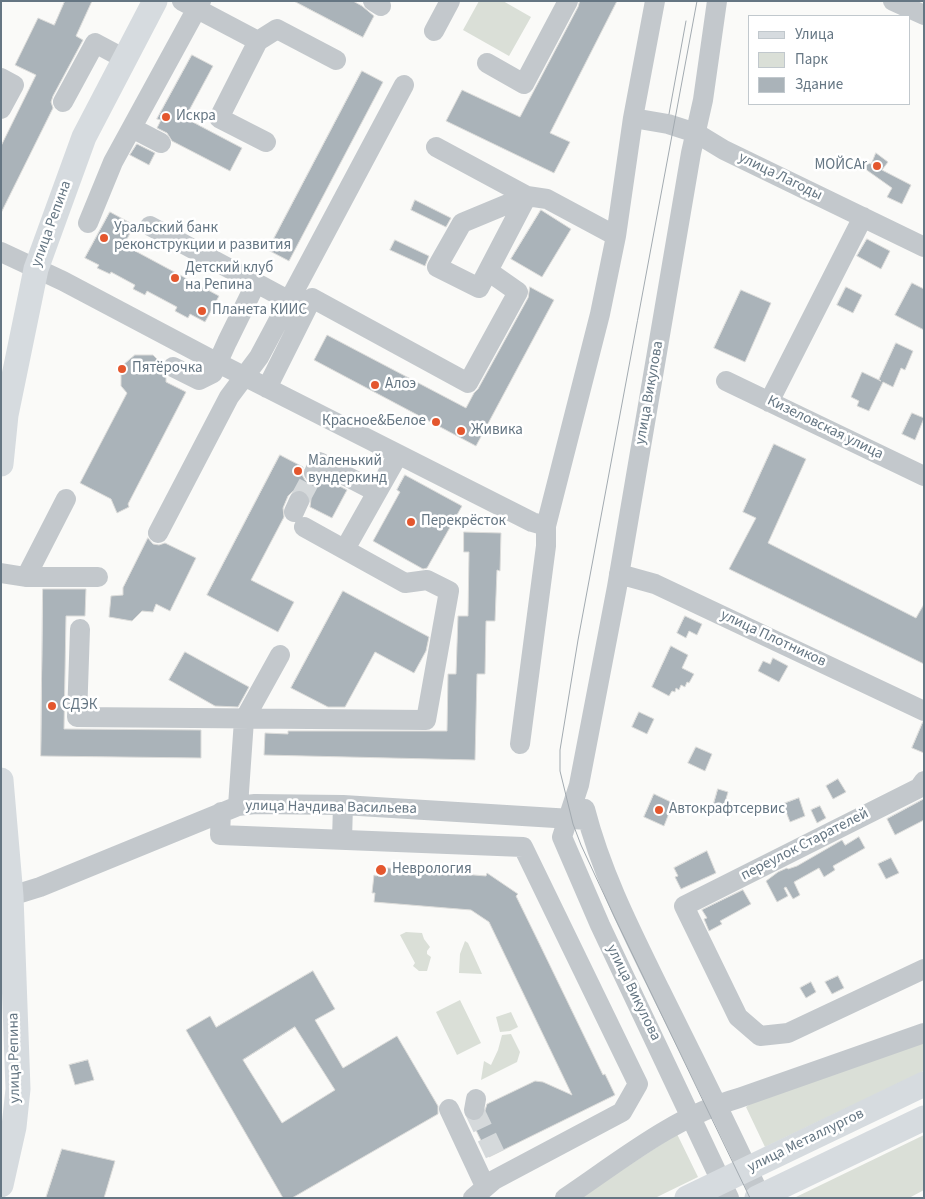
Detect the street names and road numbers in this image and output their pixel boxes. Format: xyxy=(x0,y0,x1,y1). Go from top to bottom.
street label: улица Лагоды xyxy=(735,149,825,205)
street label: улица Репина xyxy=(28,178,76,270)
street label: улица Викулова xyxy=(632,340,668,446)
street label: Кизеловская улица xyxy=(764,392,886,464)
street label: улица Плотников xyxy=(717,607,829,671)
street label: улица Начдива Васильева xyxy=(245,798,417,818)
street label: переулок Старателей xyxy=(738,805,872,885)
street label: улица Викулова xyxy=(602,942,664,1044)
street label: улица Репина xyxy=(5,1013,25,1103)
street label: улица Металлургов xyxy=(745,1105,867,1177)

